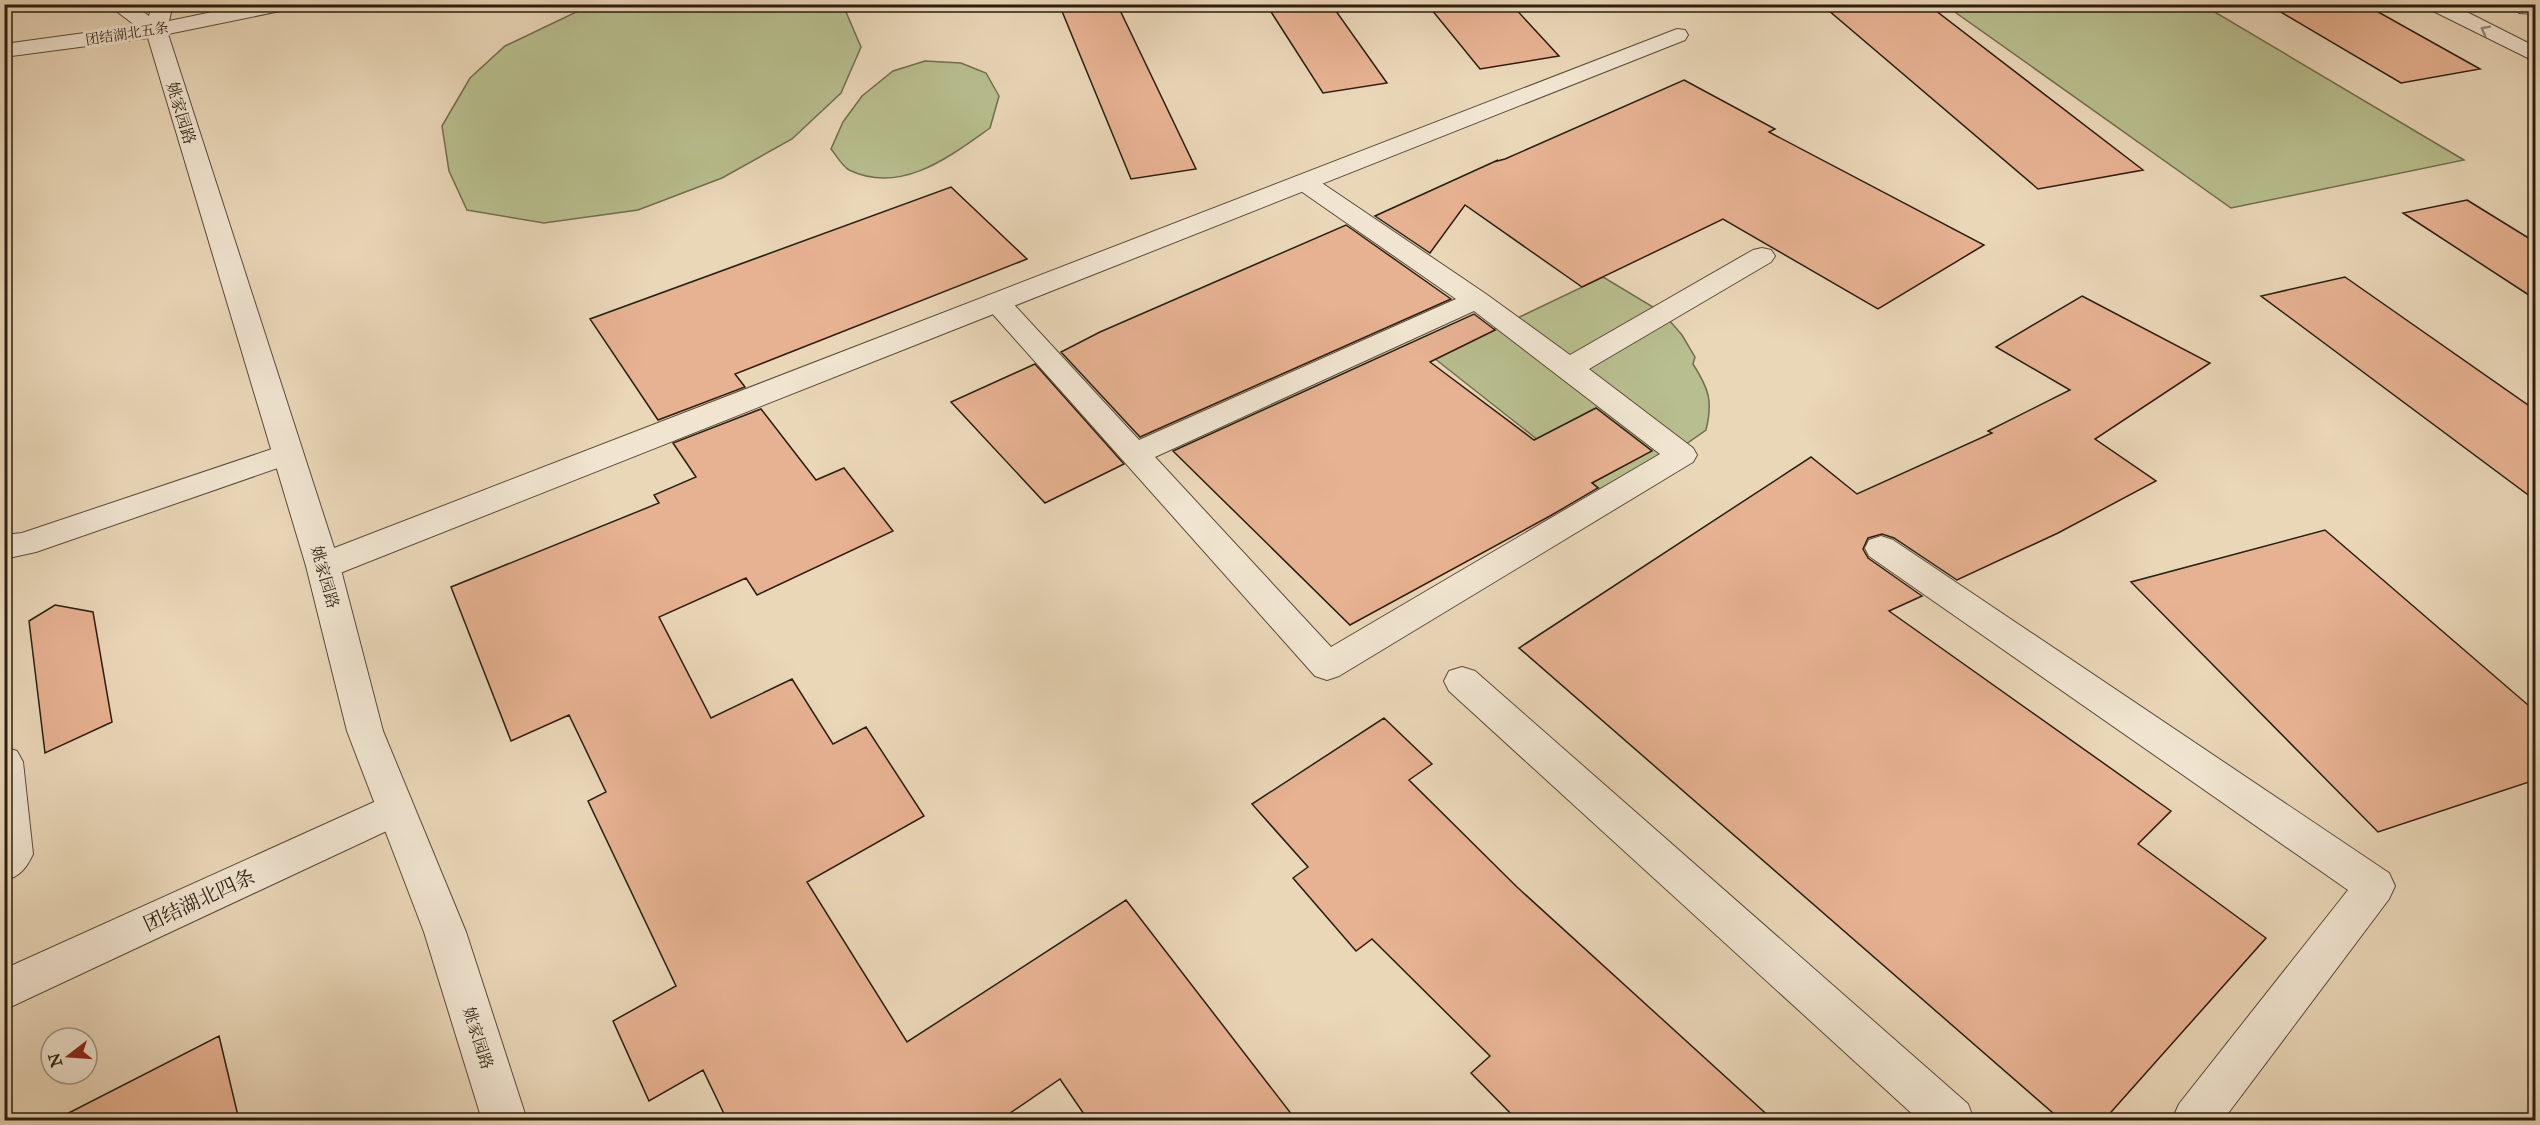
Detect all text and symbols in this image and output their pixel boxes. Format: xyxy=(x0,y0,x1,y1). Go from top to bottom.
street label: 团结湖北五条 xyxy=(84,19,170,49)
one-way arrow xyxy=(2480,26,2491,38)
street label: 姚家园路 xyxy=(163,80,199,146)
street label: 姚家园路 xyxy=(307,544,343,610)
street label: 团结湖北四条 xyxy=(140,864,258,936)
street label: 姚家园路 xyxy=(459,1005,497,1071)
north arrow xyxy=(39,1026,99,1086)
text: N xyxy=(44,1051,66,1070)

